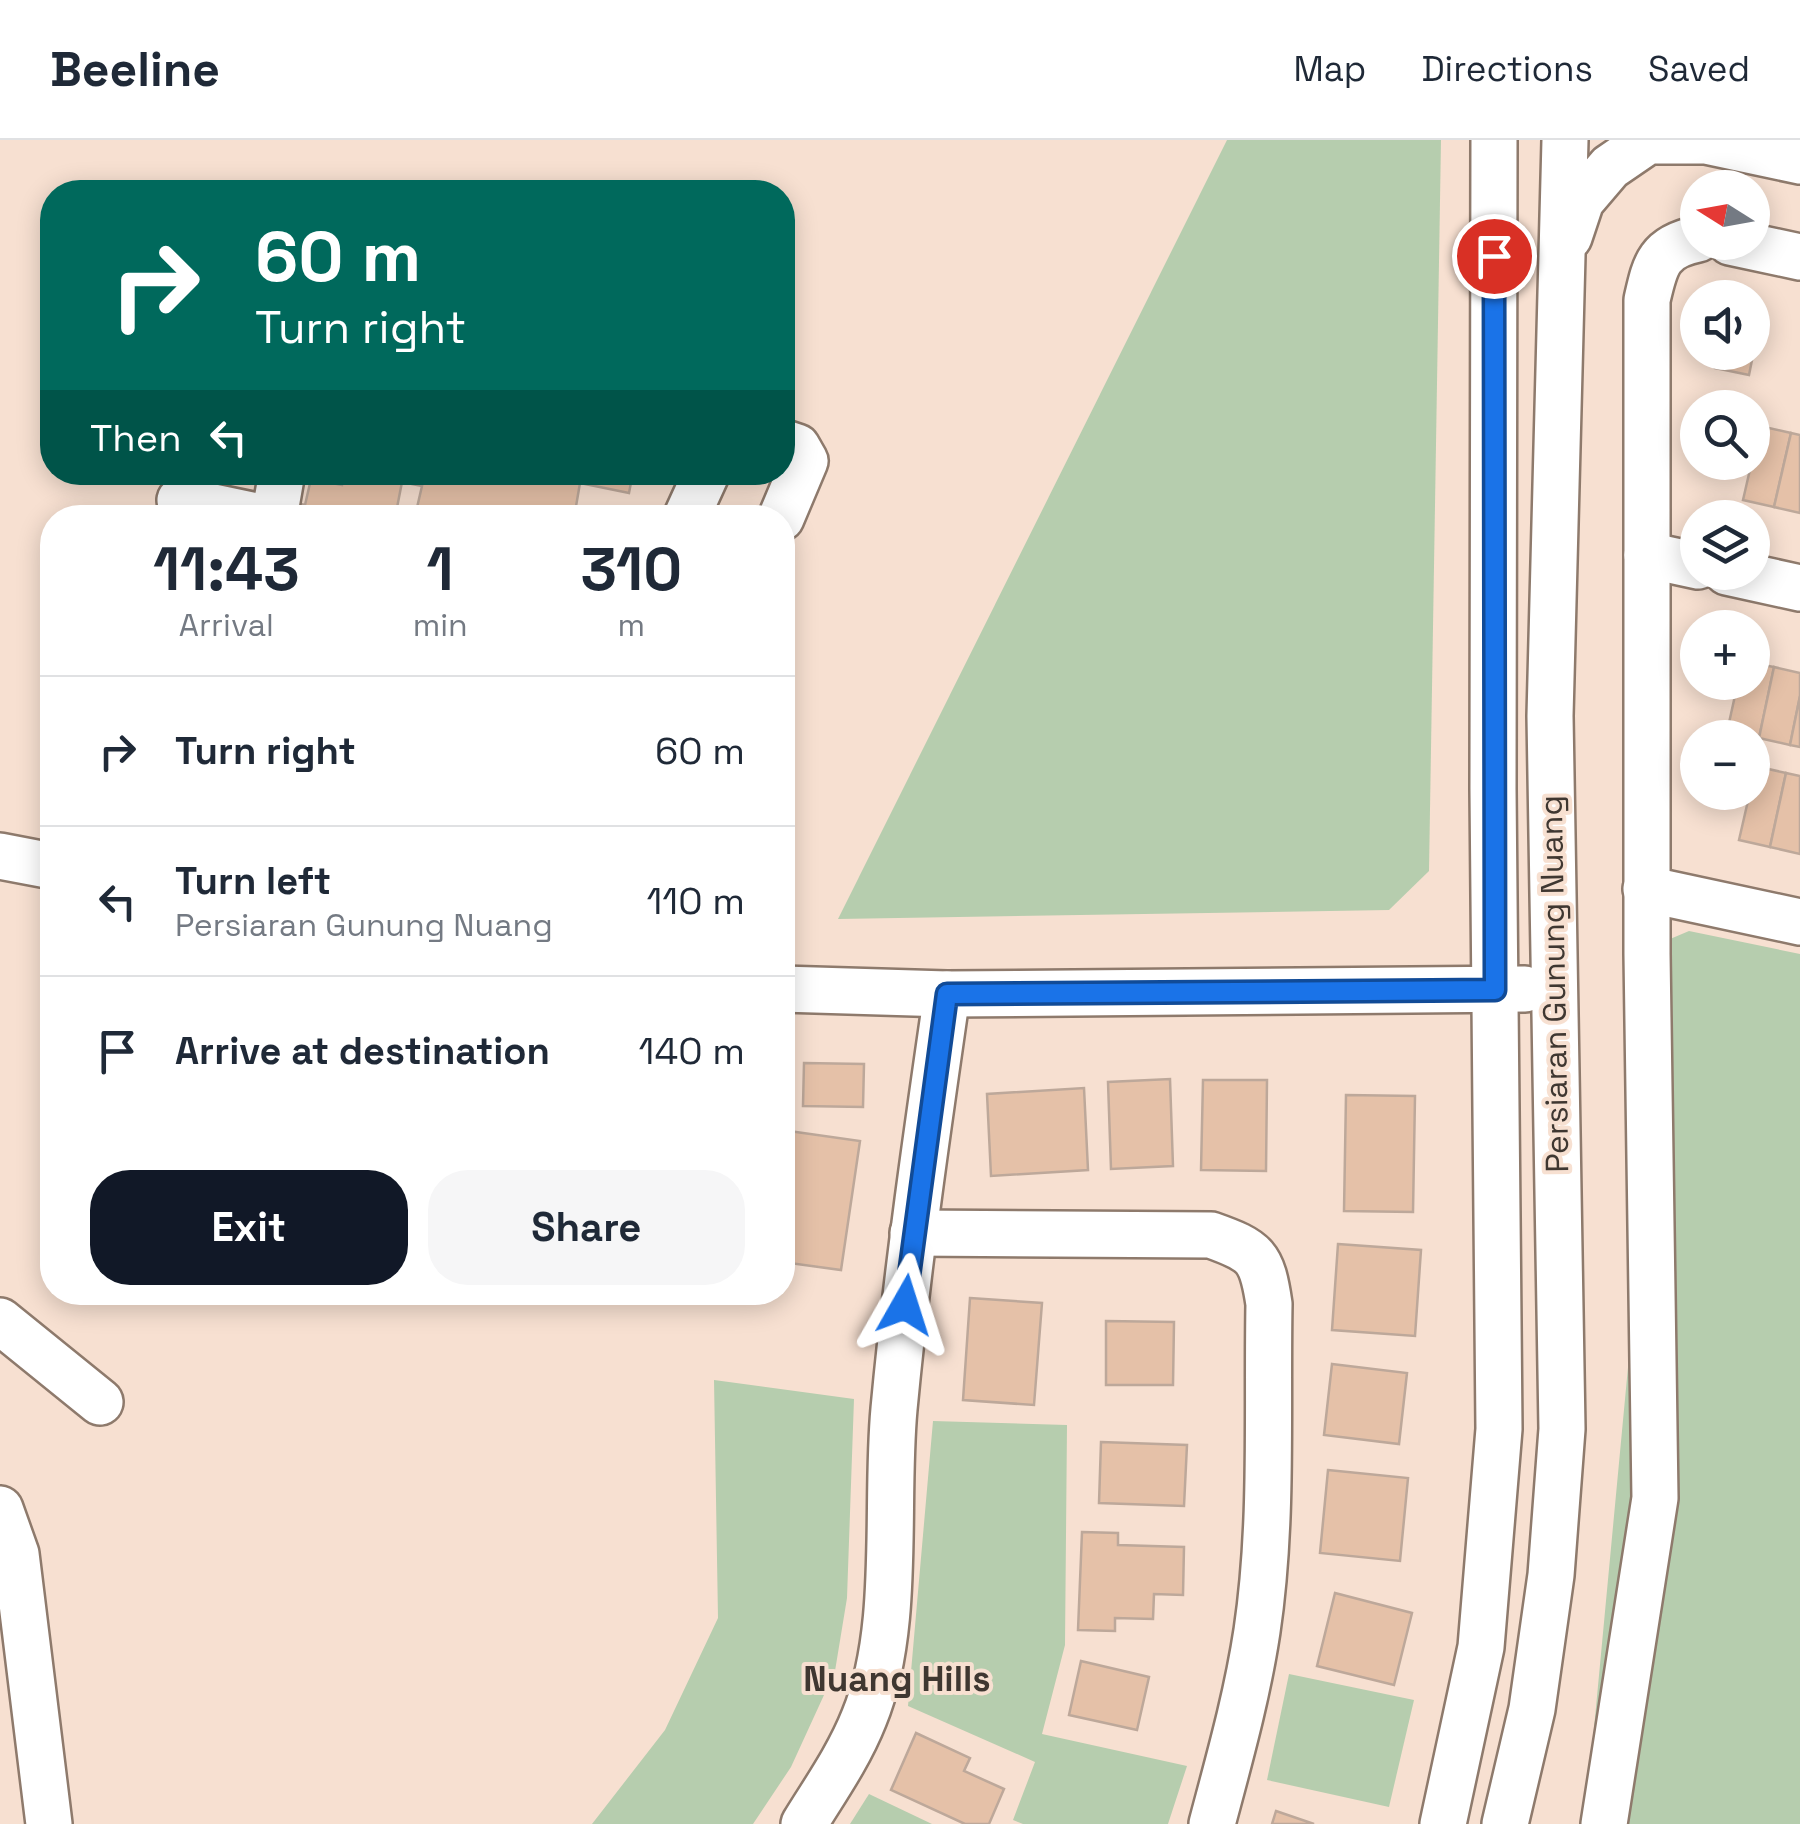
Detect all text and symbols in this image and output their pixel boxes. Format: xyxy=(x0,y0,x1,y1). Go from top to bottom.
text: Beeline xyxy=(50,39,220,100)
text: Map xyxy=(1293,47,1366,91)
text: Directions xyxy=(1421,47,1593,91)
text: Saved xyxy=(1648,47,1750,91)
north arrow xyxy=(1680,170,1770,260)
map controls xyxy=(1680,170,1770,810)
text: 60 m xyxy=(255,212,421,301)
pin xyxy=(1452,214,1537,299)
icon: right xyxy=(90,220,220,350)
icon: arrive xyxy=(1467,229,1522,284)
button: sound xyxy=(1680,280,1770,370)
text: Turn right xyxy=(255,299,466,356)
button: search xyxy=(1680,390,1770,480)
icon: left xyxy=(201,410,256,465)
text: Then xyxy=(90,414,181,462)
button: layers xyxy=(1680,500,1770,590)
text: 11:43 xyxy=(153,531,300,608)
text: 1 xyxy=(427,531,454,608)
text: 310 xyxy=(581,531,682,608)
text: Arrival xyxy=(179,605,274,645)
text: min xyxy=(413,605,468,645)
text: m xyxy=(618,605,645,645)
button: + xyxy=(1680,610,1770,700)
button: − xyxy=(1680,720,1770,810)
icon: right xyxy=(90,724,145,779)
text: Turn right xyxy=(175,727,356,775)
text: 60 m xyxy=(655,727,745,775)
street label: Persiaran Gunung Nuang xyxy=(1531,795,1577,1173)
text: Turn left xyxy=(175,857,331,905)
icon: left xyxy=(90,874,145,929)
text: 110 m xyxy=(646,877,745,925)
text: Persiaran Gunung Nuang xyxy=(175,905,553,945)
icon: arrive xyxy=(90,1024,145,1079)
text: Arrive at destination xyxy=(175,1027,550,1075)
text: 140 m xyxy=(639,1027,745,1075)
button: Exit xyxy=(90,1170,408,1285)
button: Share xyxy=(428,1170,745,1285)
position arrow xyxy=(853,1253,957,1357)
district label: Nuang Hills xyxy=(803,1657,991,1701)

